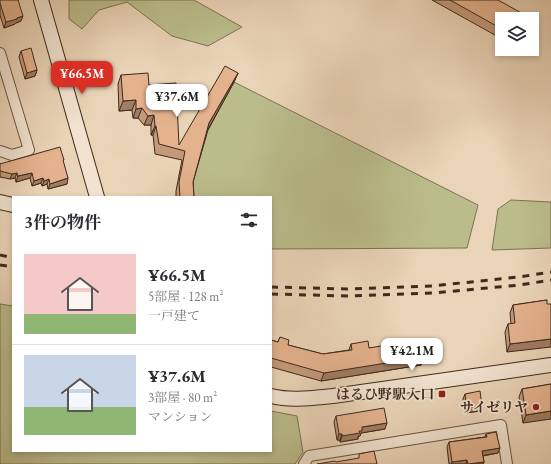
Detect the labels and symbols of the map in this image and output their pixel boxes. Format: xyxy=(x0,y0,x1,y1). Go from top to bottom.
pin: ¥66.5M xyxy=(49,61,115,95)
pin: ¥37.6M xyxy=(144,84,210,118)
pin: ¥42.1M xyxy=(379,338,445,372)
place label: はるひ野駅入口 xyxy=(336,385,434,403)
marker: はるひ野駅入口 xyxy=(437,389,447,399)
place label: サイゼリヤ xyxy=(460,398,528,416)
marker: サイゼリヤ xyxy=(531,402,541,412)

